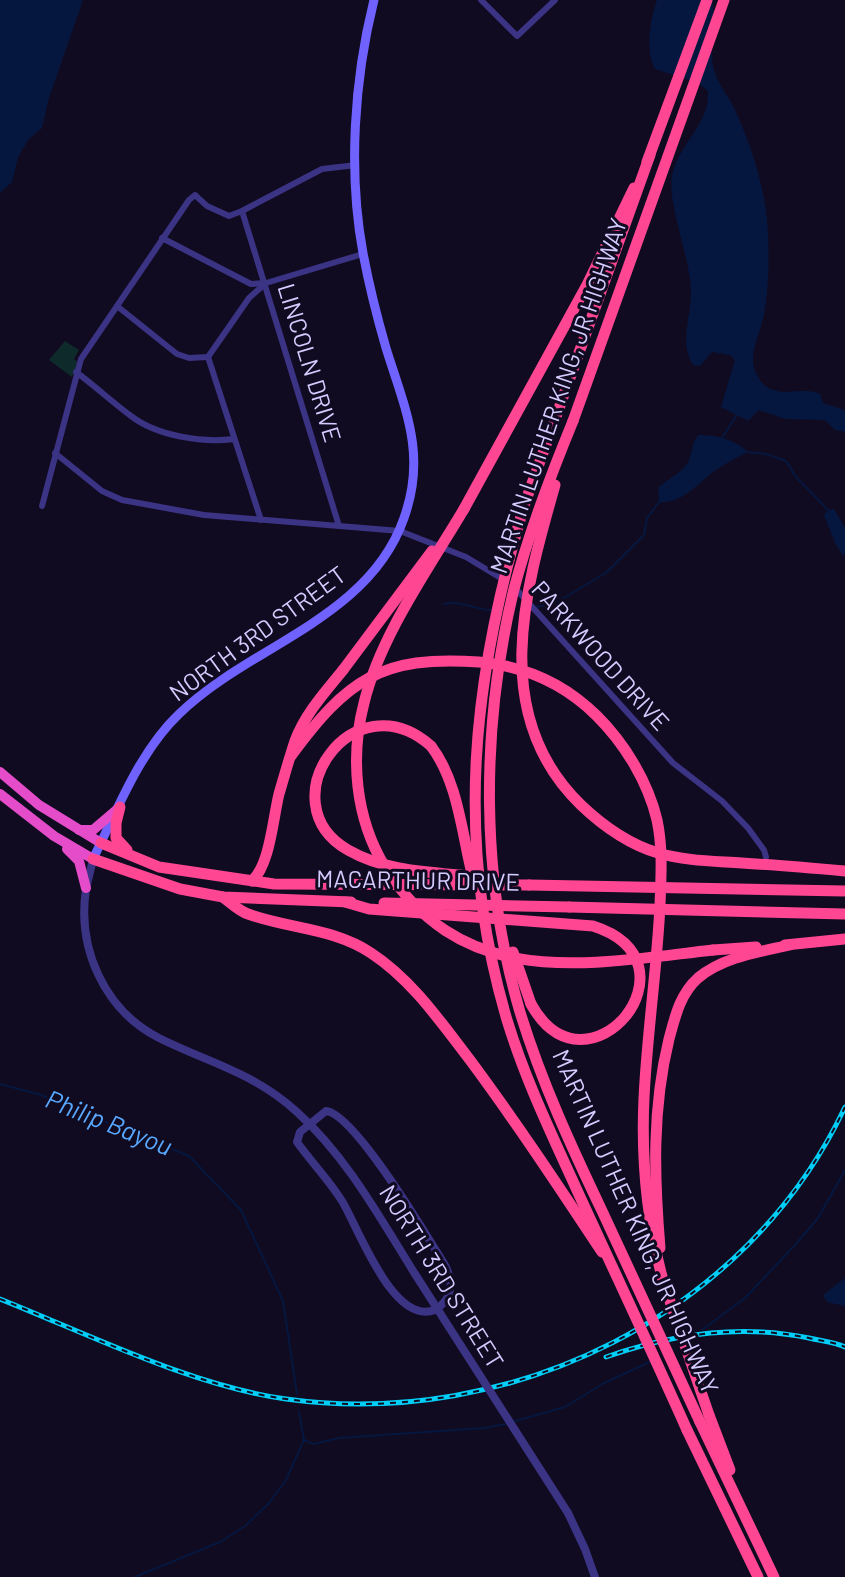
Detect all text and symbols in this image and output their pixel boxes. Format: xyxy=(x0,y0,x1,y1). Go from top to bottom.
street label: MARTIN LUTHER KING, JR HIGHWAY xyxy=(483,214,632,577)
street label: LINCOLN DRIVE xyxy=(273,280,348,445)
street label: NORTH 3RD STREET xyxy=(163,559,351,707)
street label: PARKWOOD DRIVE xyxy=(526,574,676,736)
street label: MACARTHUR DRIVE xyxy=(316,863,520,896)
street label: MARTIN LUTHER KING, JR HIGHWAY xyxy=(547,1045,726,1398)
water label: Philip Bayou xyxy=(42,1082,177,1161)
street label: NORTH 3RD STREET xyxy=(374,1179,511,1373)

